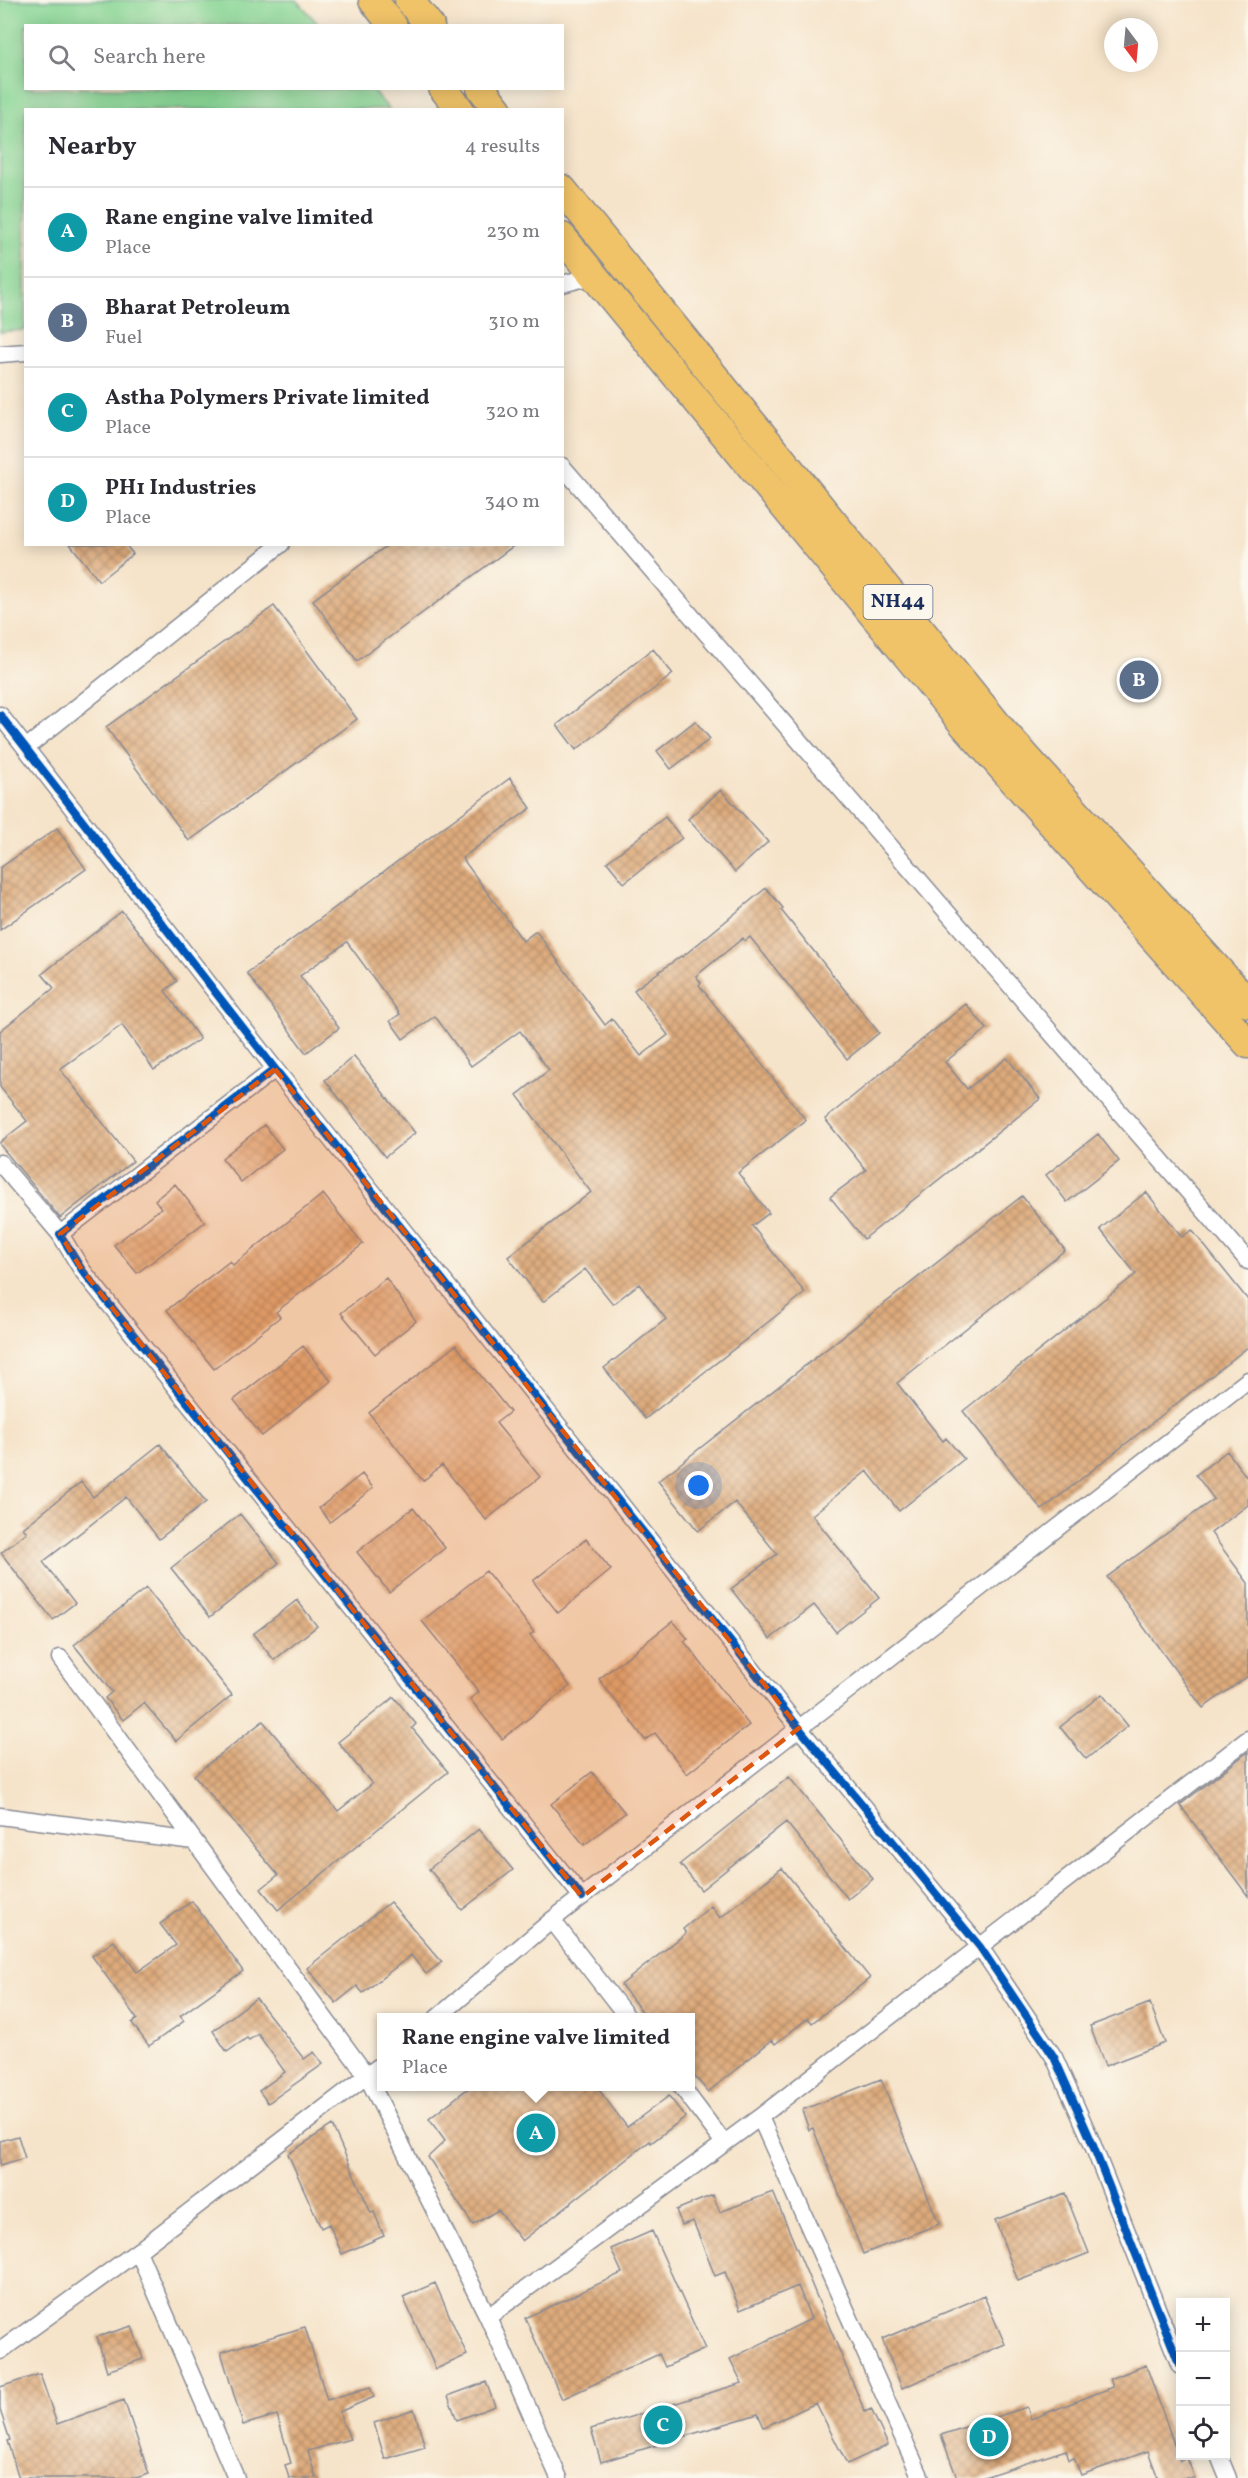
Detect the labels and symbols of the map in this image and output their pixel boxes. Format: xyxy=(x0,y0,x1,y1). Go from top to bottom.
north arrow xyxy=(1104,18,1158,72)
road number: NH44 xyxy=(864,585,932,619)
pin: B xyxy=(1120,658,1158,702)
your location xyxy=(684,1471,713,1500)
pin: A xyxy=(516,2110,556,2156)
pin: C xyxy=(644,2402,682,2448)
pin: D xyxy=(970,2414,1008,2460)

